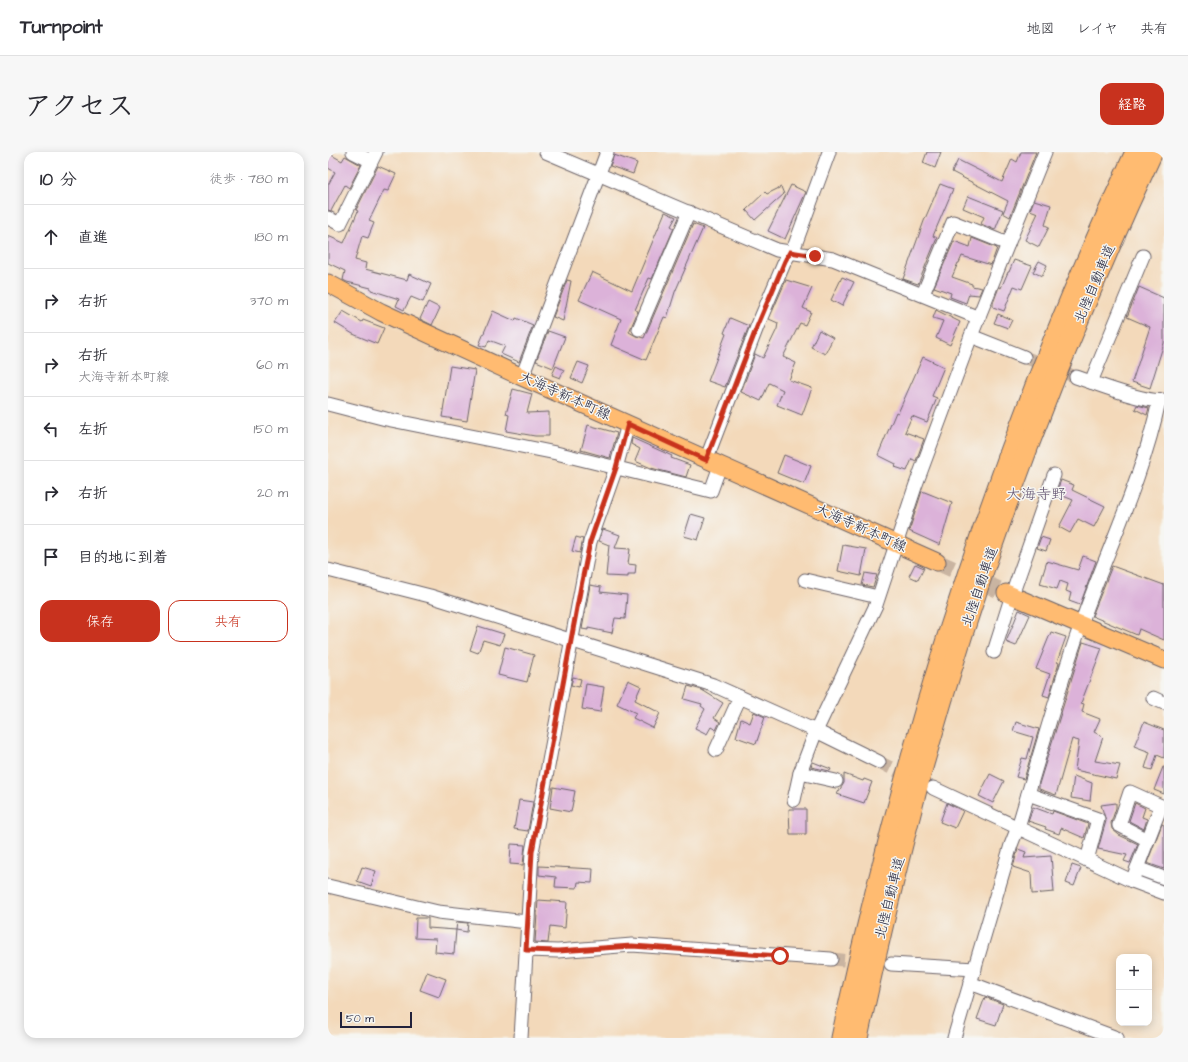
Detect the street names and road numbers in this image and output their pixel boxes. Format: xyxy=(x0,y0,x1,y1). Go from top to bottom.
street label: 北陸自動車道 xyxy=(1069,241,1121,327)
street label: 大海寺新本町線 xyxy=(516,367,614,425)
street label: 大海寺新本町線 xyxy=(812,499,910,557)
street label: 北陸自動車道 xyxy=(957,544,1003,630)
street label: 北陸自動車道 xyxy=(870,855,910,941)

